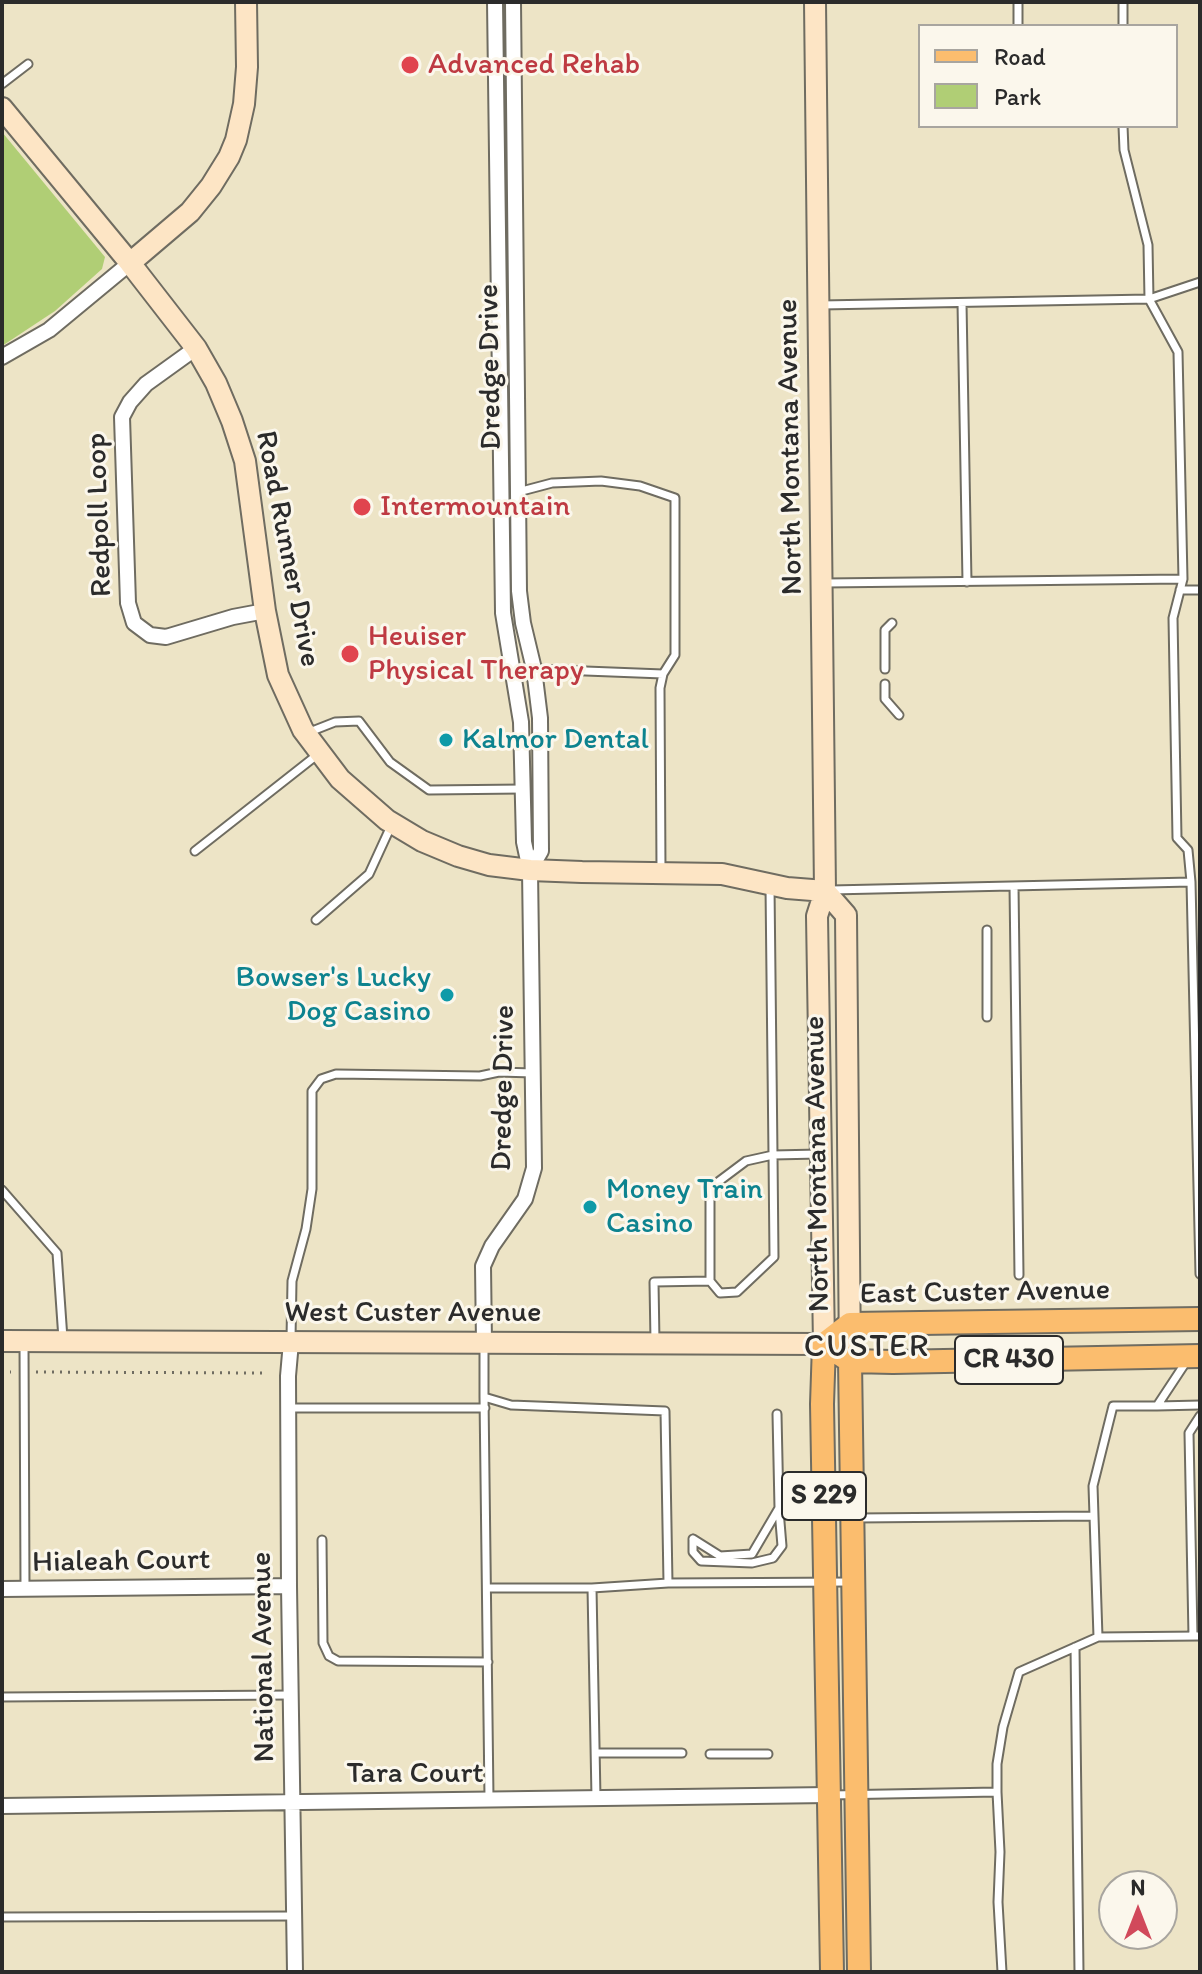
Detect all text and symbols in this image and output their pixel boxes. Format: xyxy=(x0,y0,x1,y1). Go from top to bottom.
legend xyxy=(918,24,1178,128)
text: Road xyxy=(994,42,1046,71)
place label: Advanced Rehab xyxy=(428,47,640,83)
marker: Advanced Rehab xyxy=(399,54,421,76)
text: Park xyxy=(994,82,1041,111)
street label: Dredge Drive xyxy=(472,284,510,450)
street label: North Montana Avenue xyxy=(770,298,812,596)
street label: Road Runner Drive xyxy=(246,428,328,670)
street label: Redpoll Loop xyxy=(79,432,121,598)
place label: Intermountain xyxy=(380,489,570,525)
marker: Intermountain xyxy=(351,496,373,518)
place label: Heuiser Physical Therapy xyxy=(368,619,584,690)
marker: Heuiser Physical Therapy xyxy=(339,643,361,665)
place label: Kalmor Dental xyxy=(462,722,649,758)
marker: Kalmor Dental xyxy=(437,731,455,749)
place label: Bowser's Lucky Dog Casino xyxy=(236,960,431,1030)
marker: Bowser's Lucky Dog Casino xyxy=(438,986,456,1004)
street label: Dredge Drive xyxy=(485,1005,523,1171)
street label: North Montana Avenue xyxy=(797,1015,839,1313)
place label: Money Train Casino xyxy=(606,1172,763,1242)
marker: Money Train Casino xyxy=(581,1198,599,1216)
street label: East Custer Avenue xyxy=(860,1273,1110,1313)
street label: West Custer Avenue xyxy=(284,1295,542,1331)
district label: CUSTER xyxy=(804,1329,930,1367)
road number: CR 430 xyxy=(955,1336,1063,1384)
road number: S 229 xyxy=(782,1472,866,1520)
street label: Hialeah Court xyxy=(32,1542,210,1582)
street label: National Avenue xyxy=(244,1551,284,1763)
street label: Tara Court xyxy=(346,1756,484,1792)
north arrow xyxy=(1098,1870,1178,1950)
text: N xyxy=(1131,1874,1145,1901)

